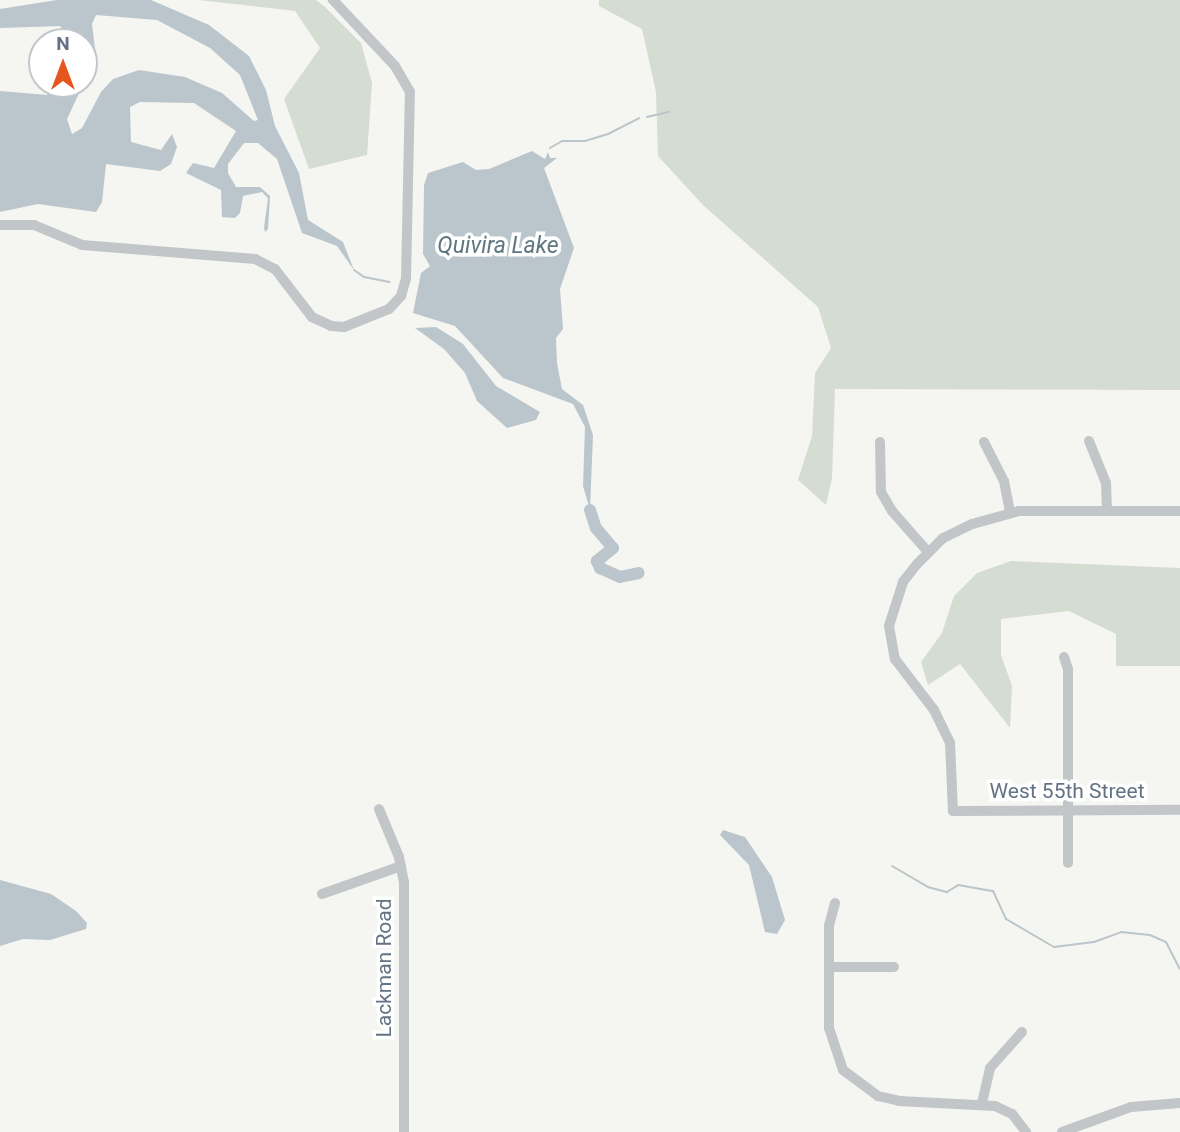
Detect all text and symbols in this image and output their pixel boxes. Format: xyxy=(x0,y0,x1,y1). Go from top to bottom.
north arrow xyxy=(28,28,98,98)
text: N xyxy=(56,32,70,55)
water label: Quivira Lake xyxy=(437,232,559,260)
street label: West 55th Street xyxy=(989,778,1145,804)
street label: Lackman Road xyxy=(371,898,397,1038)

